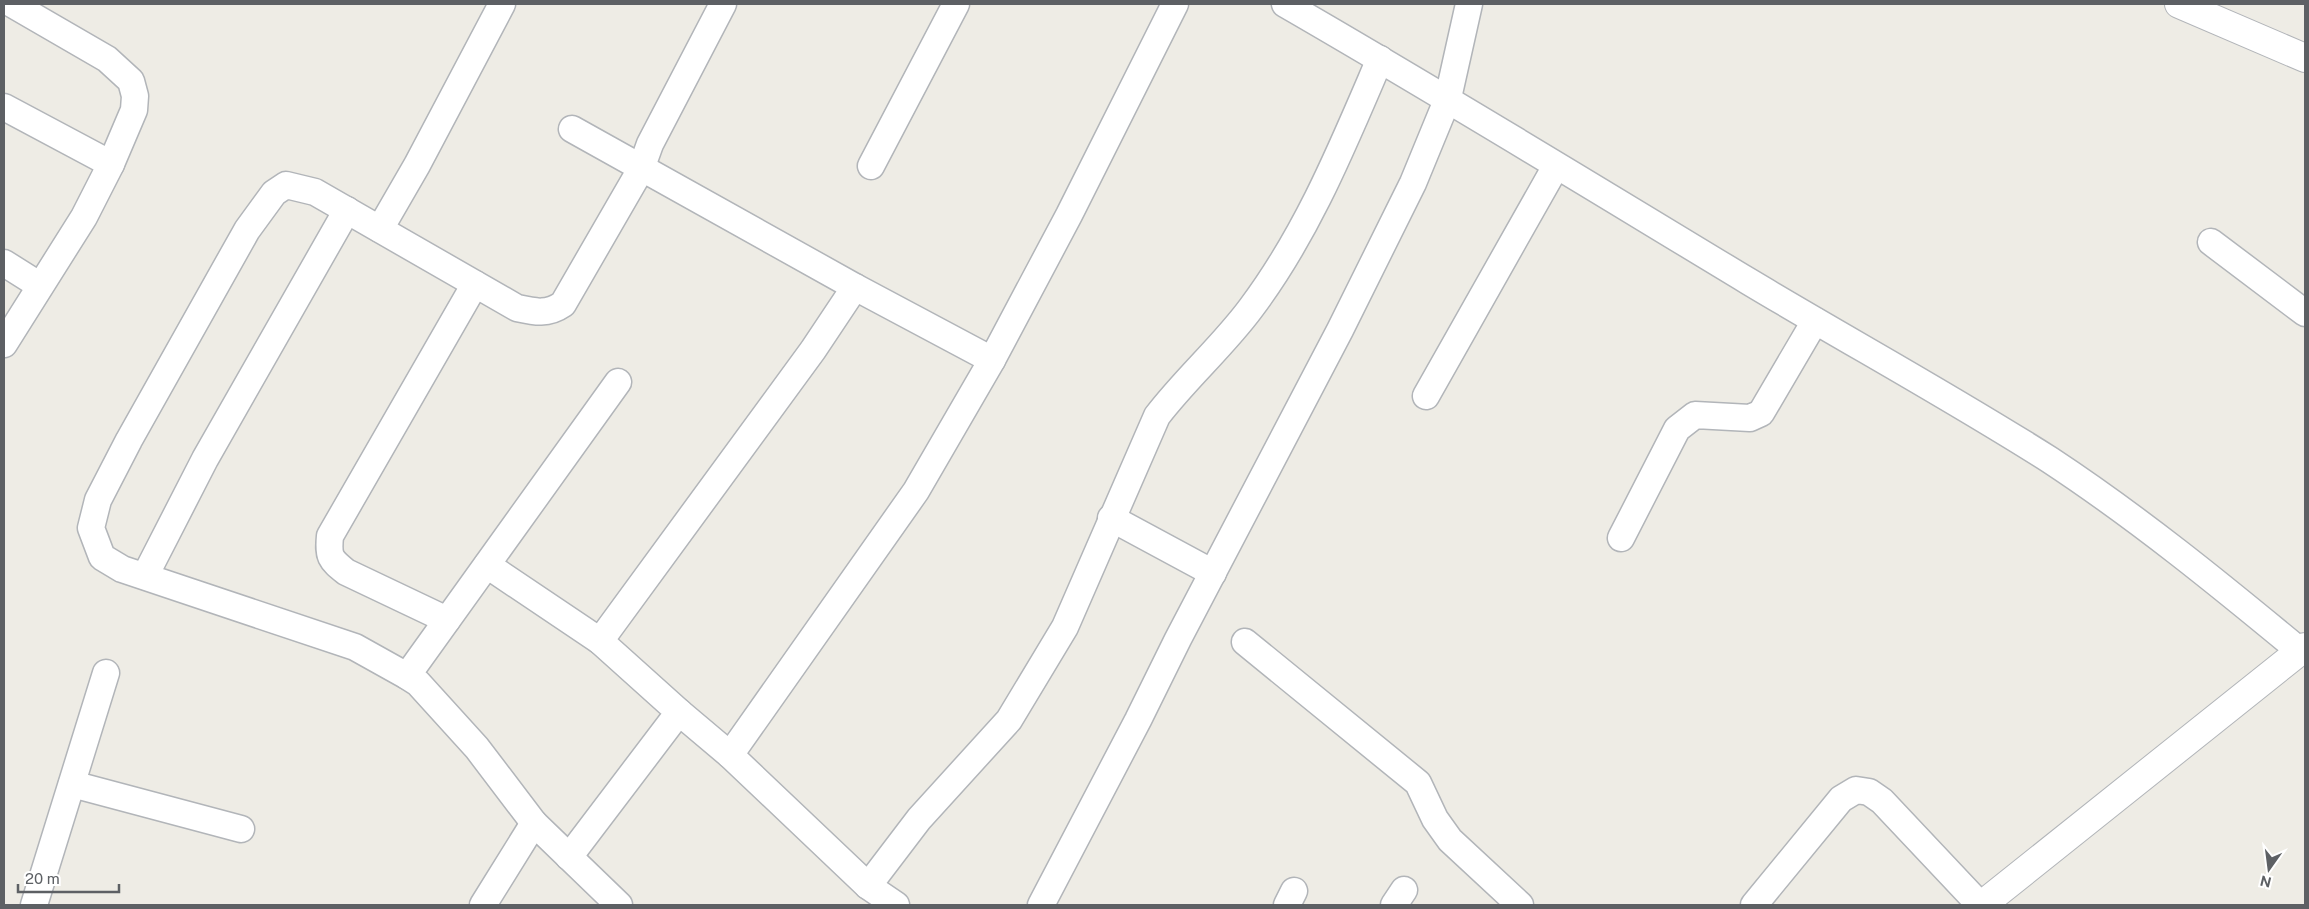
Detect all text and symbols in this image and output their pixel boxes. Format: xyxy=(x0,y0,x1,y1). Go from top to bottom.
north arrow xyxy=(2244,844,2294,894)
scale bar xyxy=(18,862,119,894)
text: 20 m xyxy=(25,870,60,887)
text: N xyxy=(2259,873,2273,891)

